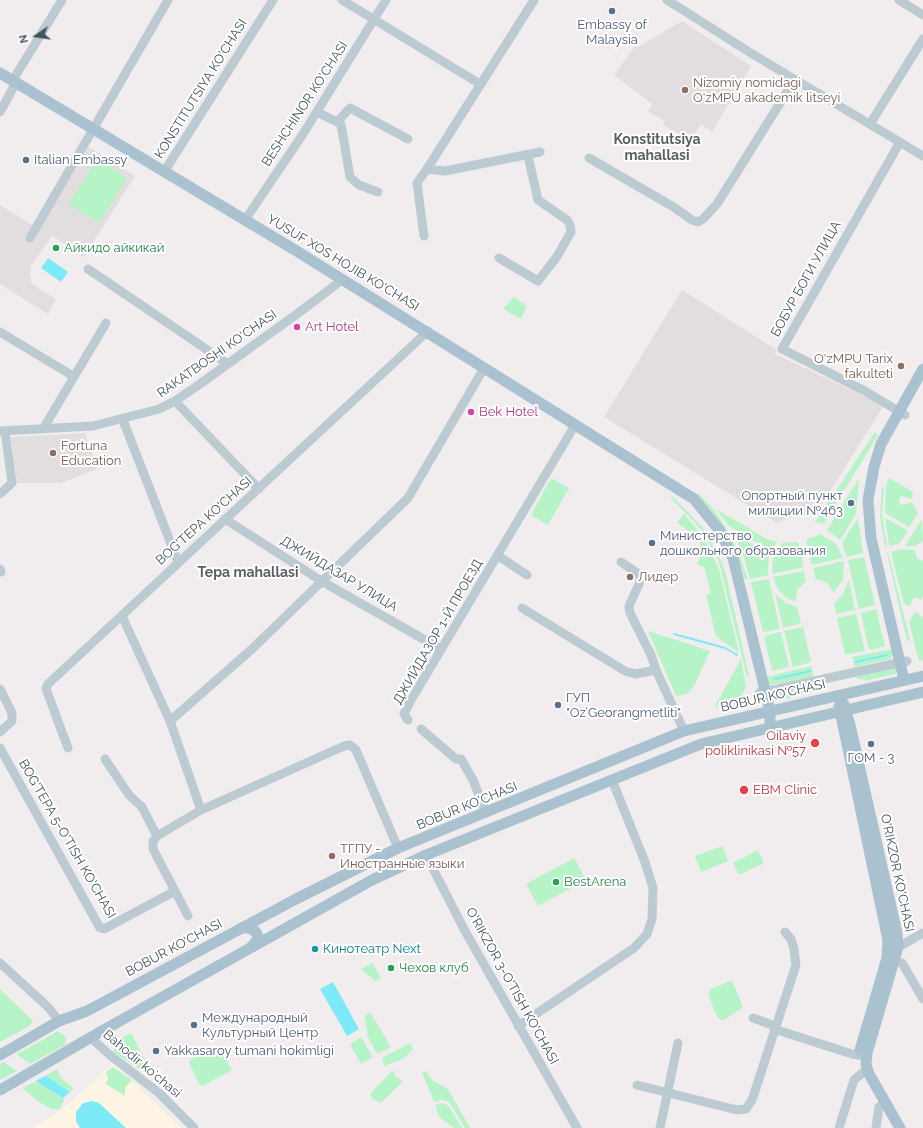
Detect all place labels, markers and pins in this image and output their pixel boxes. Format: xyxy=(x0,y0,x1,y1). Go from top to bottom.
marker: Embassy of Malaysia xyxy=(607,6,617,16)
place label: Embassy of Malaysia xyxy=(577,17,647,48)
place label: Nizomiy nomidagi O'zMPU akademik litseyi xyxy=(693,75,840,106)
marker: Nizomiy nomidagi O'zMPU akademik litseyi xyxy=(680,85,690,95)
place label: Italian Embassy xyxy=(34,152,127,168)
marker: Italian Embassy xyxy=(21,155,31,165)
place label: Айкидо айкикай xyxy=(64,240,164,256)
marker: Айкидо айкикай xyxy=(51,243,61,253)
place label: Art Hotel xyxy=(305,319,359,335)
marker: Art Hotel xyxy=(292,322,302,332)
place label: O'zMPU Tarix fakulteti xyxy=(814,351,893,382)
marker: O'zMPU Tarix fakulteti xyxy=(896,361,906,371)
place label: Bek Hotel xyxy=(479,404,538,420)
marker: Bek Hotel xyxy=(466,407,476,417)
place label: Fortuna Education xyxy=(61,438,121,469)
marker: Fortuna Education xyxy=(48,448,58,458)
place label: Опортный пункт милиции №463 xyxy=(742,488,843,519)
marker: Опортный пункт милиции №463 xyxy=(846,498,856,508)
place label: Министерство дошкольного образования xyxy=(660,528,826,559)
marker: Министерство дошкольного образования xyxy=(647,538,657,548)
place label: Лидер xyxy=(638,569,678,585)
marker: Лидер xyxy=(625,572,635,582)
place label: ГУП "Oz’Georangmetliti" xyxy=(566,690,681,721)
marker: ГУП "Oz’Georangmetliti" xyxy=(553,700,563,710)
place label: Oilaviy poliklinikasi №57 xyxy=(705,728,806,759)
marker: Oilaviy poliklinikasi №57 xyxy=(809,737,821,749)
marker: ГОМ - 3 xyxy=(866,739,876,749)
place label: ГОМ - 3 xyxy=(848,750,894,766)
place label: EBM Clinic xyxy=(753,782,817,798)
marker: EBM Clinic xyxy=(738,784,750,796)
place label: ТГПУ - Иностранные языки xyxy=(340,841,465,872)
marker: ТГПУ - Иностранные языки xyxy=(327,851,337,861)
place label: BestArena xyxy=(564,874,626,890)
marker: BestArena xyxy=(551,877,561,887)
place label: Кинотеатр Next xyxy=(323,941,421,957)
marker: Кинотеатр Next xyxy=(310,944,320,954)
place label: Чехов клуб xyxy=(399,960,469,976)
marker: Чехов клуб xyxy=(386,963,396,973)
place label: Международный Культурный Центр xyxy=(202,1010,318,1041)
marker: Международный Культурный Центр xyxy=(189,1020,199,1030)
place label: Yakkasaroy tumani hokimligi xyxy=(164,1043,334,1059)
marker: Yakkasaroy tumani hokimligi xyxy=(151,1046,161,1056)

